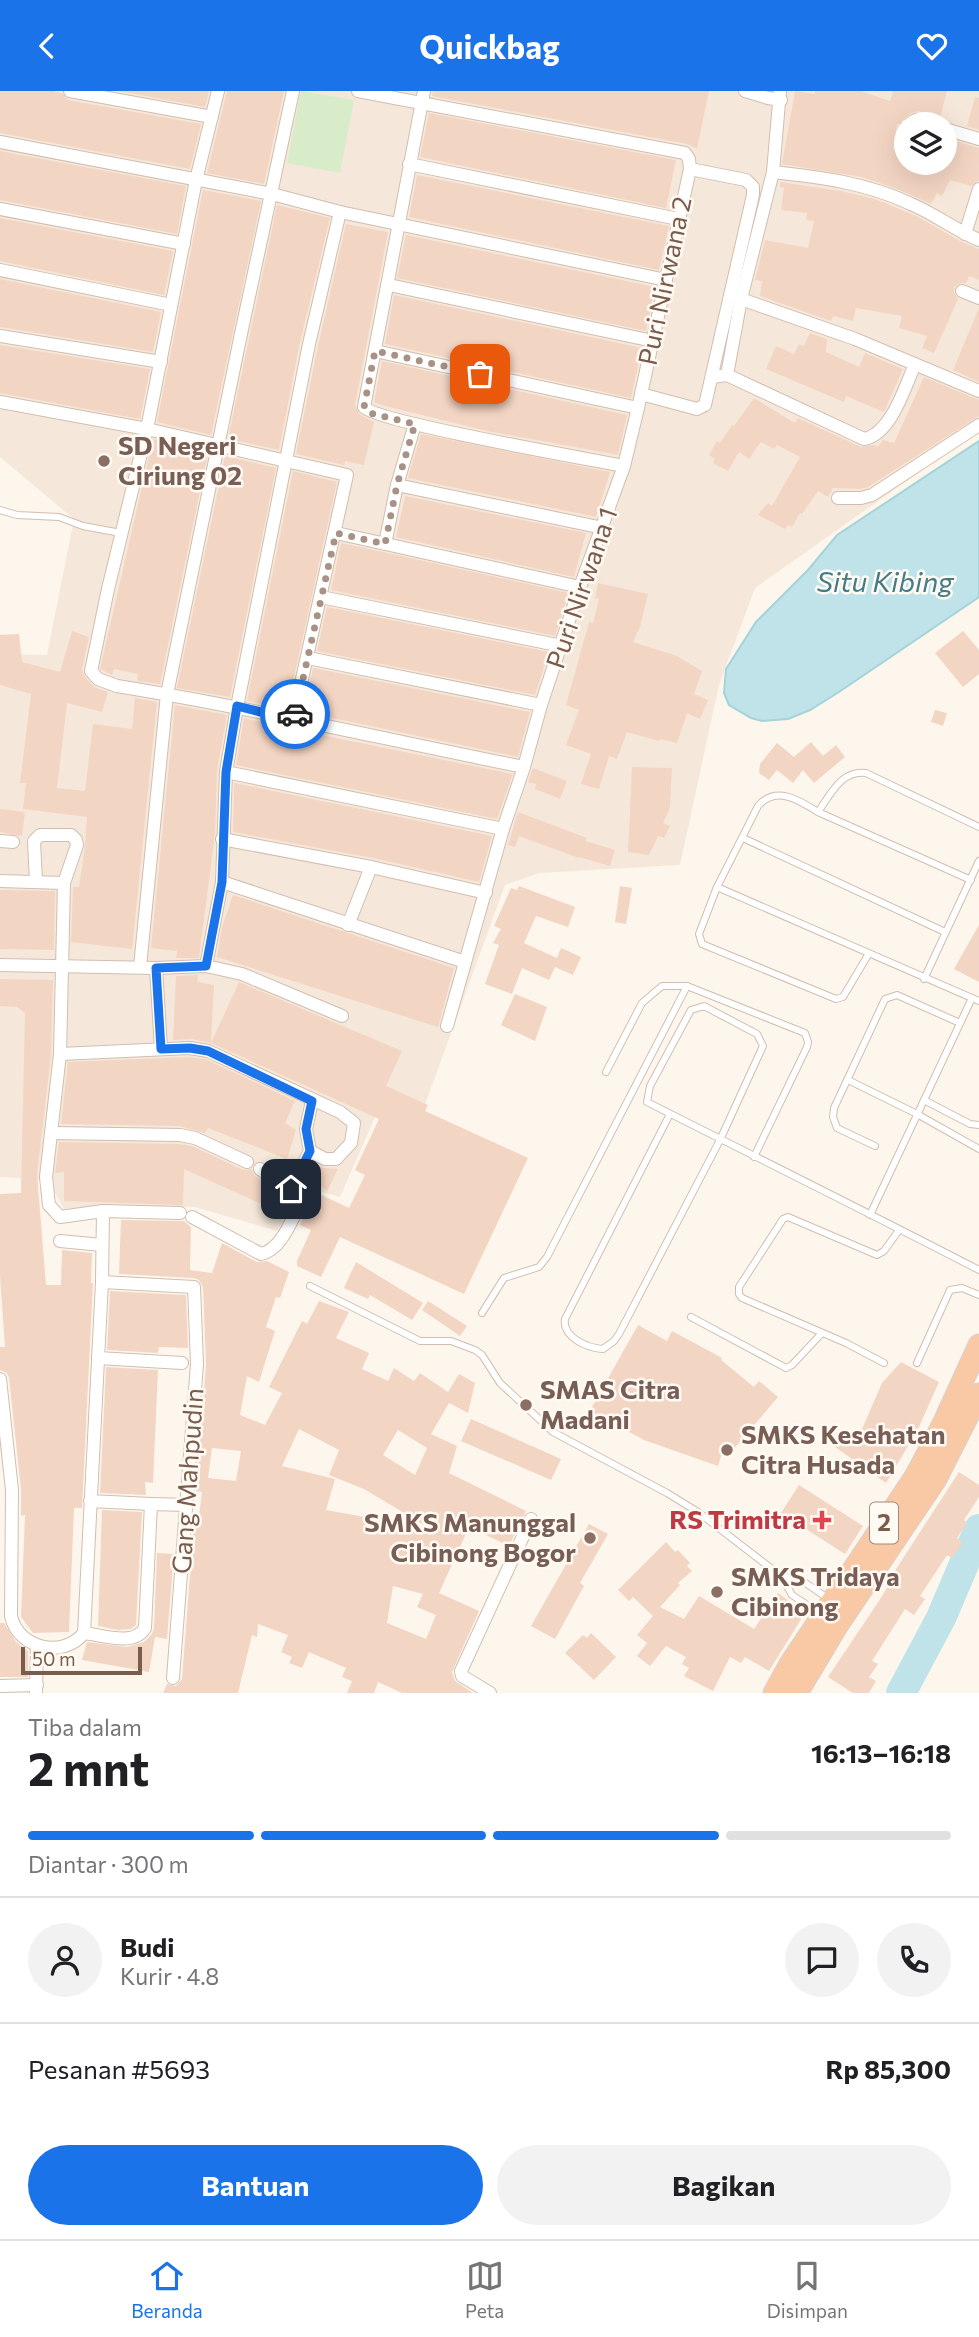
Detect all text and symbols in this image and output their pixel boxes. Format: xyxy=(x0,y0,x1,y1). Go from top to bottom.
text: Quickbag xyxy=(419,26,560,66)
icon: back xyxy=(28,27,66,65)
icon: heart xyxy=(913,27,951,65)
map controls xyxy=(894,112,957,175)
button: layers xyxy=(894,112,957,175)
street label: Puri Nirwana 2 xyxy=(631,194,697,368)
pin xyxy=(450,344,510,404)
icon: bag xyxy=(461,355,499,393)
place label: SD Negeri Ciriung 02 xyxy=(118,429,242,490)
marker: SD Negeri Ciriung 02 xyxy=(96,453,112,469)
street label: Puri Nirwana 1 xyxy=(539,503,623,672)
water label: Situ Kibing xyxy=(816,564,955,598)
courier xyxy=(260,679,330,749)
icon: car xyxy=(276,695,314,733)
pin xyxy=(261,1159,321,1219)
icon: home xyxy=(272,1170,310,1208)
place label: SMAS Citra Madani xyxy=(540,1373,680,1434)
street label: Gang Mahpudin xyxy=(165,1387,208,1575)
marker: SMAS Citra Madani xyxy=(518,1397,534,1413)
place label: SMKS Kesehatan Citra Husada xyxy=(741,1418,945,1479)
marker: SMKS Kesehatan Citra Husada xyxy=(719,1442,735,1458)
place label: RS Trimitra xyxy=(669,1503,806,1534)
road number: 2 xyxy=(870,1503,898,1543)
place label: SMKS Manunggal Cibinong Bogor xyxy=(364,1506,576,1567)
marker: RS Trimitra xyxy=(812,1510,832,1530)
marker: SMKS Manunggal Cibinong Bogor xyxy=(582,1530,598,1546)
place label: SMKS Tridaya Cibinong xyxy=(731,1560,900,1621)
marker: SMKS Tridaya Cibinong xyxy=(709,1584,725,1600)
scale bar xyxy=(21,1644,142,1676)
text: 50 m xyxy=(32,1647,76,1670)
text: Tiba dalam xyxy=(28,1713,142,1741)
text: 16:13–16:18 xyxy=(811,1737,951,1768)
text: 2 mnt xyxy=(28,1739,149,1795)
text: Diantar · 300 m xyxy=(28,1850,189,1878)
button: person xyxy=(28,1923,102,1997)
button: chat xyxy=(785,1923,859,1997)
button: phone xyxy=(877,1923,951,1997)
text: Budi xyxy=(120,1931,175,1962)
text: Kurir · 4.8 xyxy=(120,1962,219,1990)
text: Pesanan #5693 xyxy=(28,2053,210,2084)
text: Rp 85,300 xyxy=(826,2053,951,2084)
button: Bantuan xyxy=(28,2145,483,2225)
button: Bagikan xyxy=(497,2145,951,2225)
tab: Beranda xyxy=(131,2257,203,2322)
tab: Peta xyxy=(465,2257,504,2322)
tab: Disimpan xyxy=(767,2257,848,2322)

